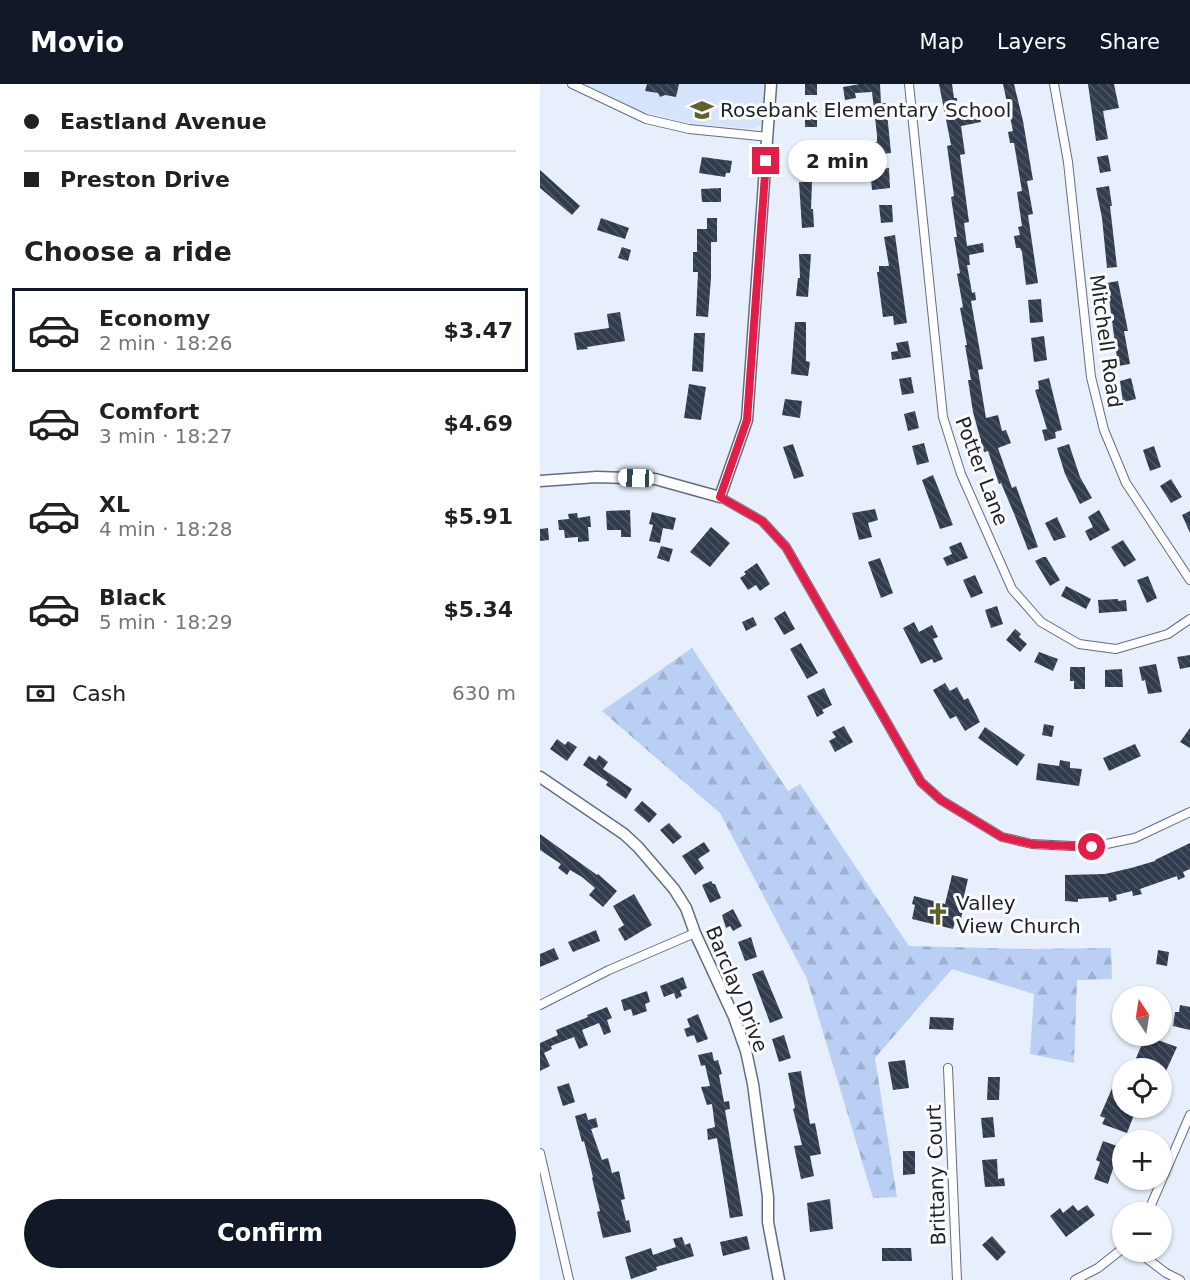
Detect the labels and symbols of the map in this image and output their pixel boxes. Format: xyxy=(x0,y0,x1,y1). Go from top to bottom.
school or university icon: Rosebank Elementary School xyxy=(689,97,715,123)
place label: Rosebank Elementary School xyxy=(720,98,1011,122)
callout: 2 min xyxy=(787,140,886,182)
route end xyxy=(752,147,779,174)
street label: Mitchell Road xyxy=(1085,273,1127,409)
street label: Potter Lane xyxy=(950,413,1014,529)
car xyxy=(618,468,654,488)
route start xyxy=(1078,833,1105,860)
place label: Valley View Church xyxy=(956,891,1081,938)
church icon: Valley View Church xyxy=(925,901,951,927)
street label: Barclay Drive xyxy=(701,922,773,1056)
north arrow xyxy=(1112,986,1172,1046)
street label: Brittany Court xyxy=(922,1104,950,1246)

